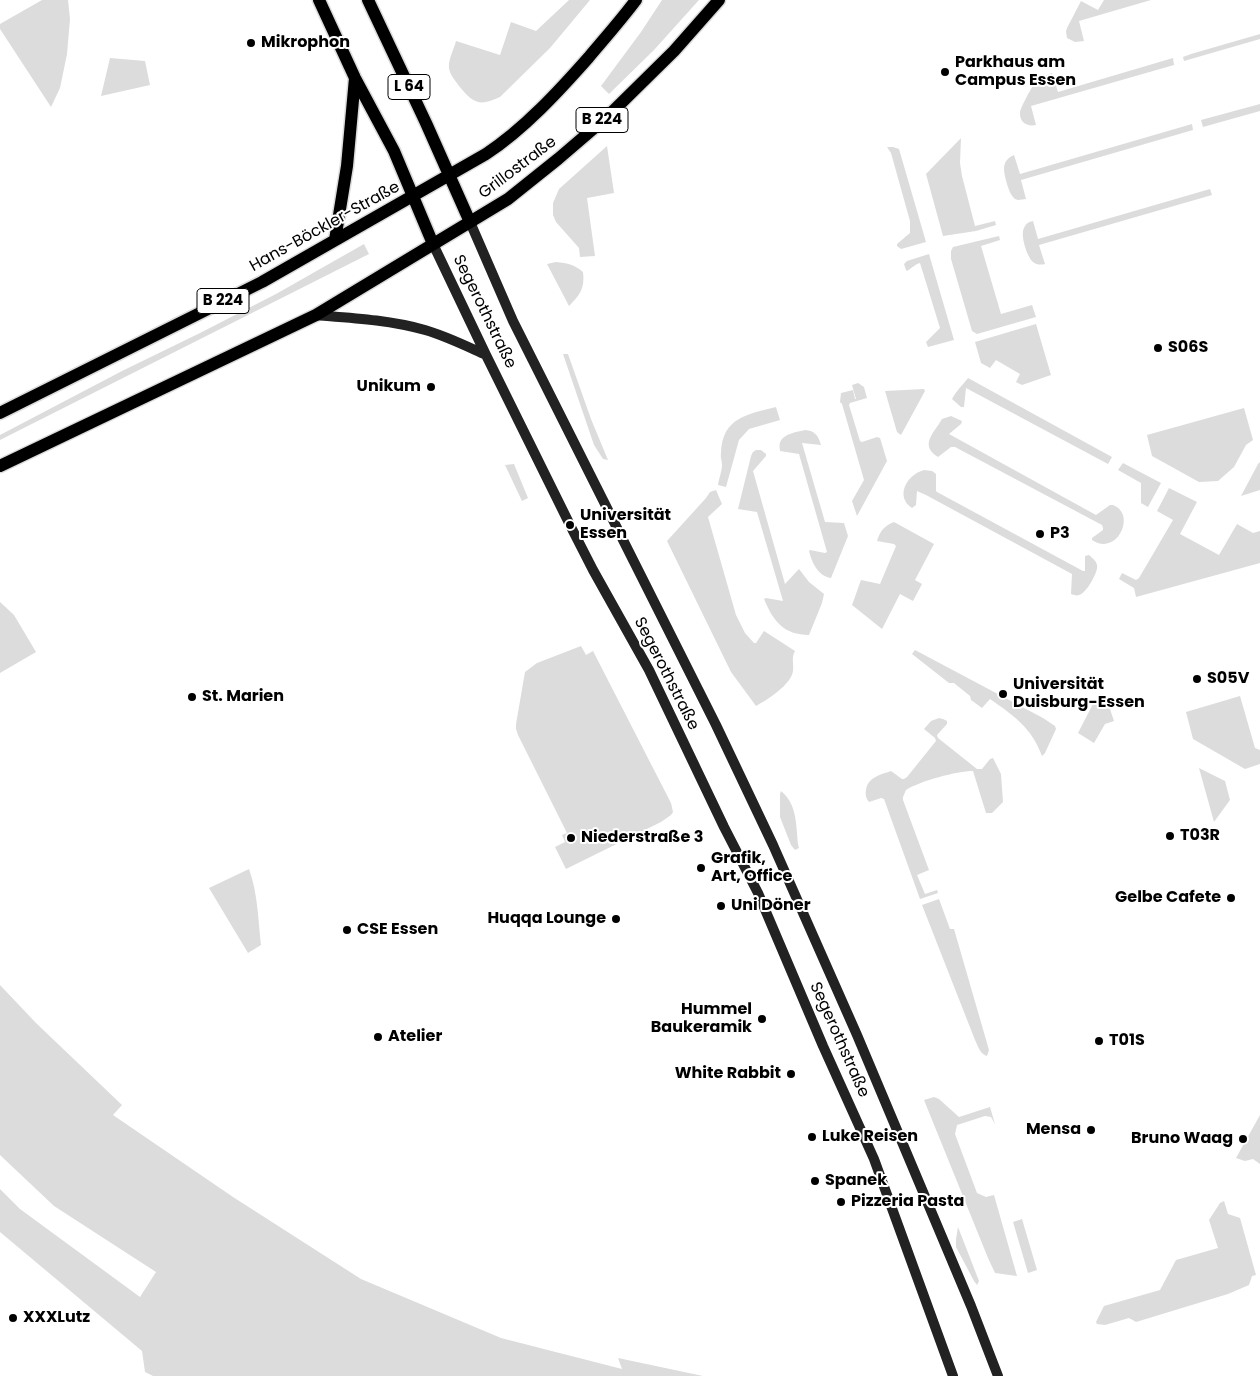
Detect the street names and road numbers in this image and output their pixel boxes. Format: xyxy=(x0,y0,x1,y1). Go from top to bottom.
road number: L 64 xyxy=(388,74,430,100)
road number: B 224 xyxy=(576,108,628,132)
street label: Grillostraße xyxy=(475,133,561,203)
street label: Hans-Böckler-Straße xyxy=(247,178,403,276)
street label: Segerothstraße xyxy=(448,252,520,372)
road number: B 224 xyxy=(197,288,249,314)
street label: Segerothstraße xyxy=(629,614,703,734)
street label: Segerothstraße xyxy=(805,979,873,1101)

